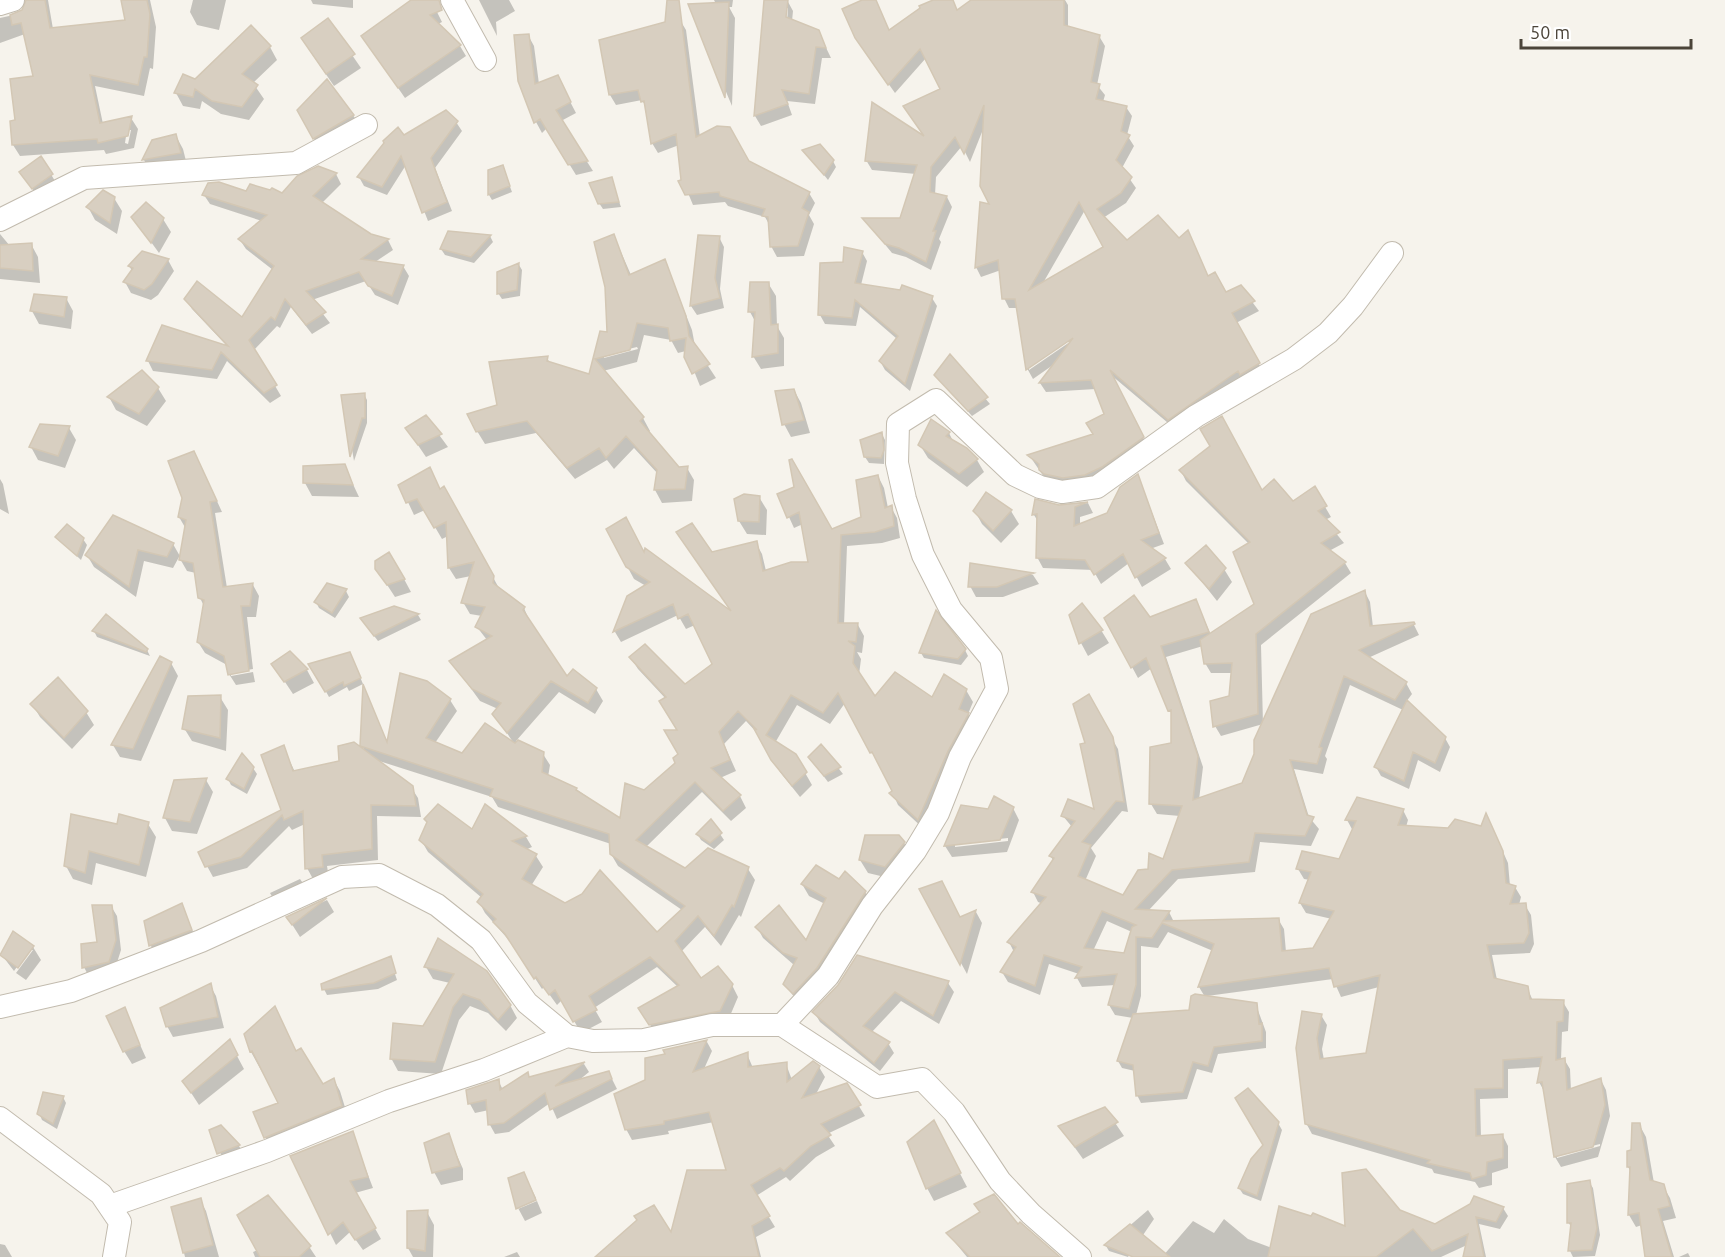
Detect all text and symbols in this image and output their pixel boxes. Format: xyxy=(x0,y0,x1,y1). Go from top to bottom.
scale bar xyxy=(1521,12,1690,50)
text: 50 m xyxy=(1530,22,1570,42)

